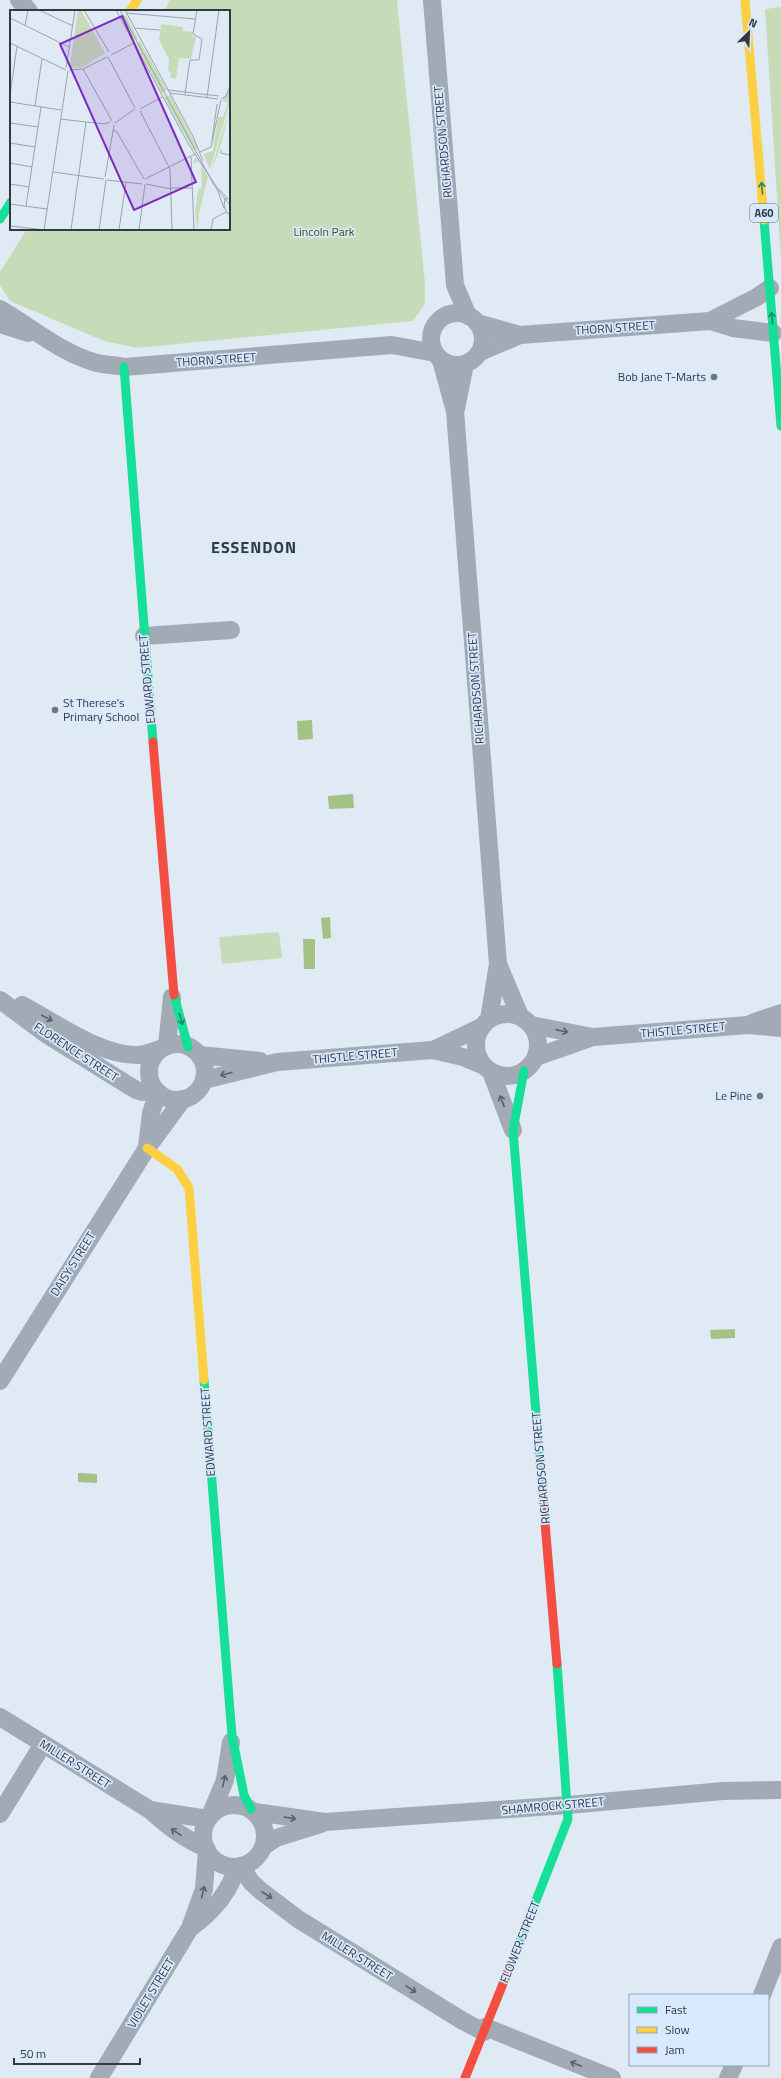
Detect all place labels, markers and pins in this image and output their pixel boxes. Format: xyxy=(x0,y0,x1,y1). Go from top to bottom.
place label: Bob Jane T-Marts xyxy=(618,367,706,386)
marker: Bob Jane T-Marts xyxy=(709,372,719,382)
place label: St Therese's Primary School xyxy=(63,693,139,726)
marker: St Therese's Primary School xyxy=(50,705,60,715)
place label: Le Pine xyxy=(715,1086,752,1105)
marker: Le Pine xyxy=(755,1091,765,1101)

